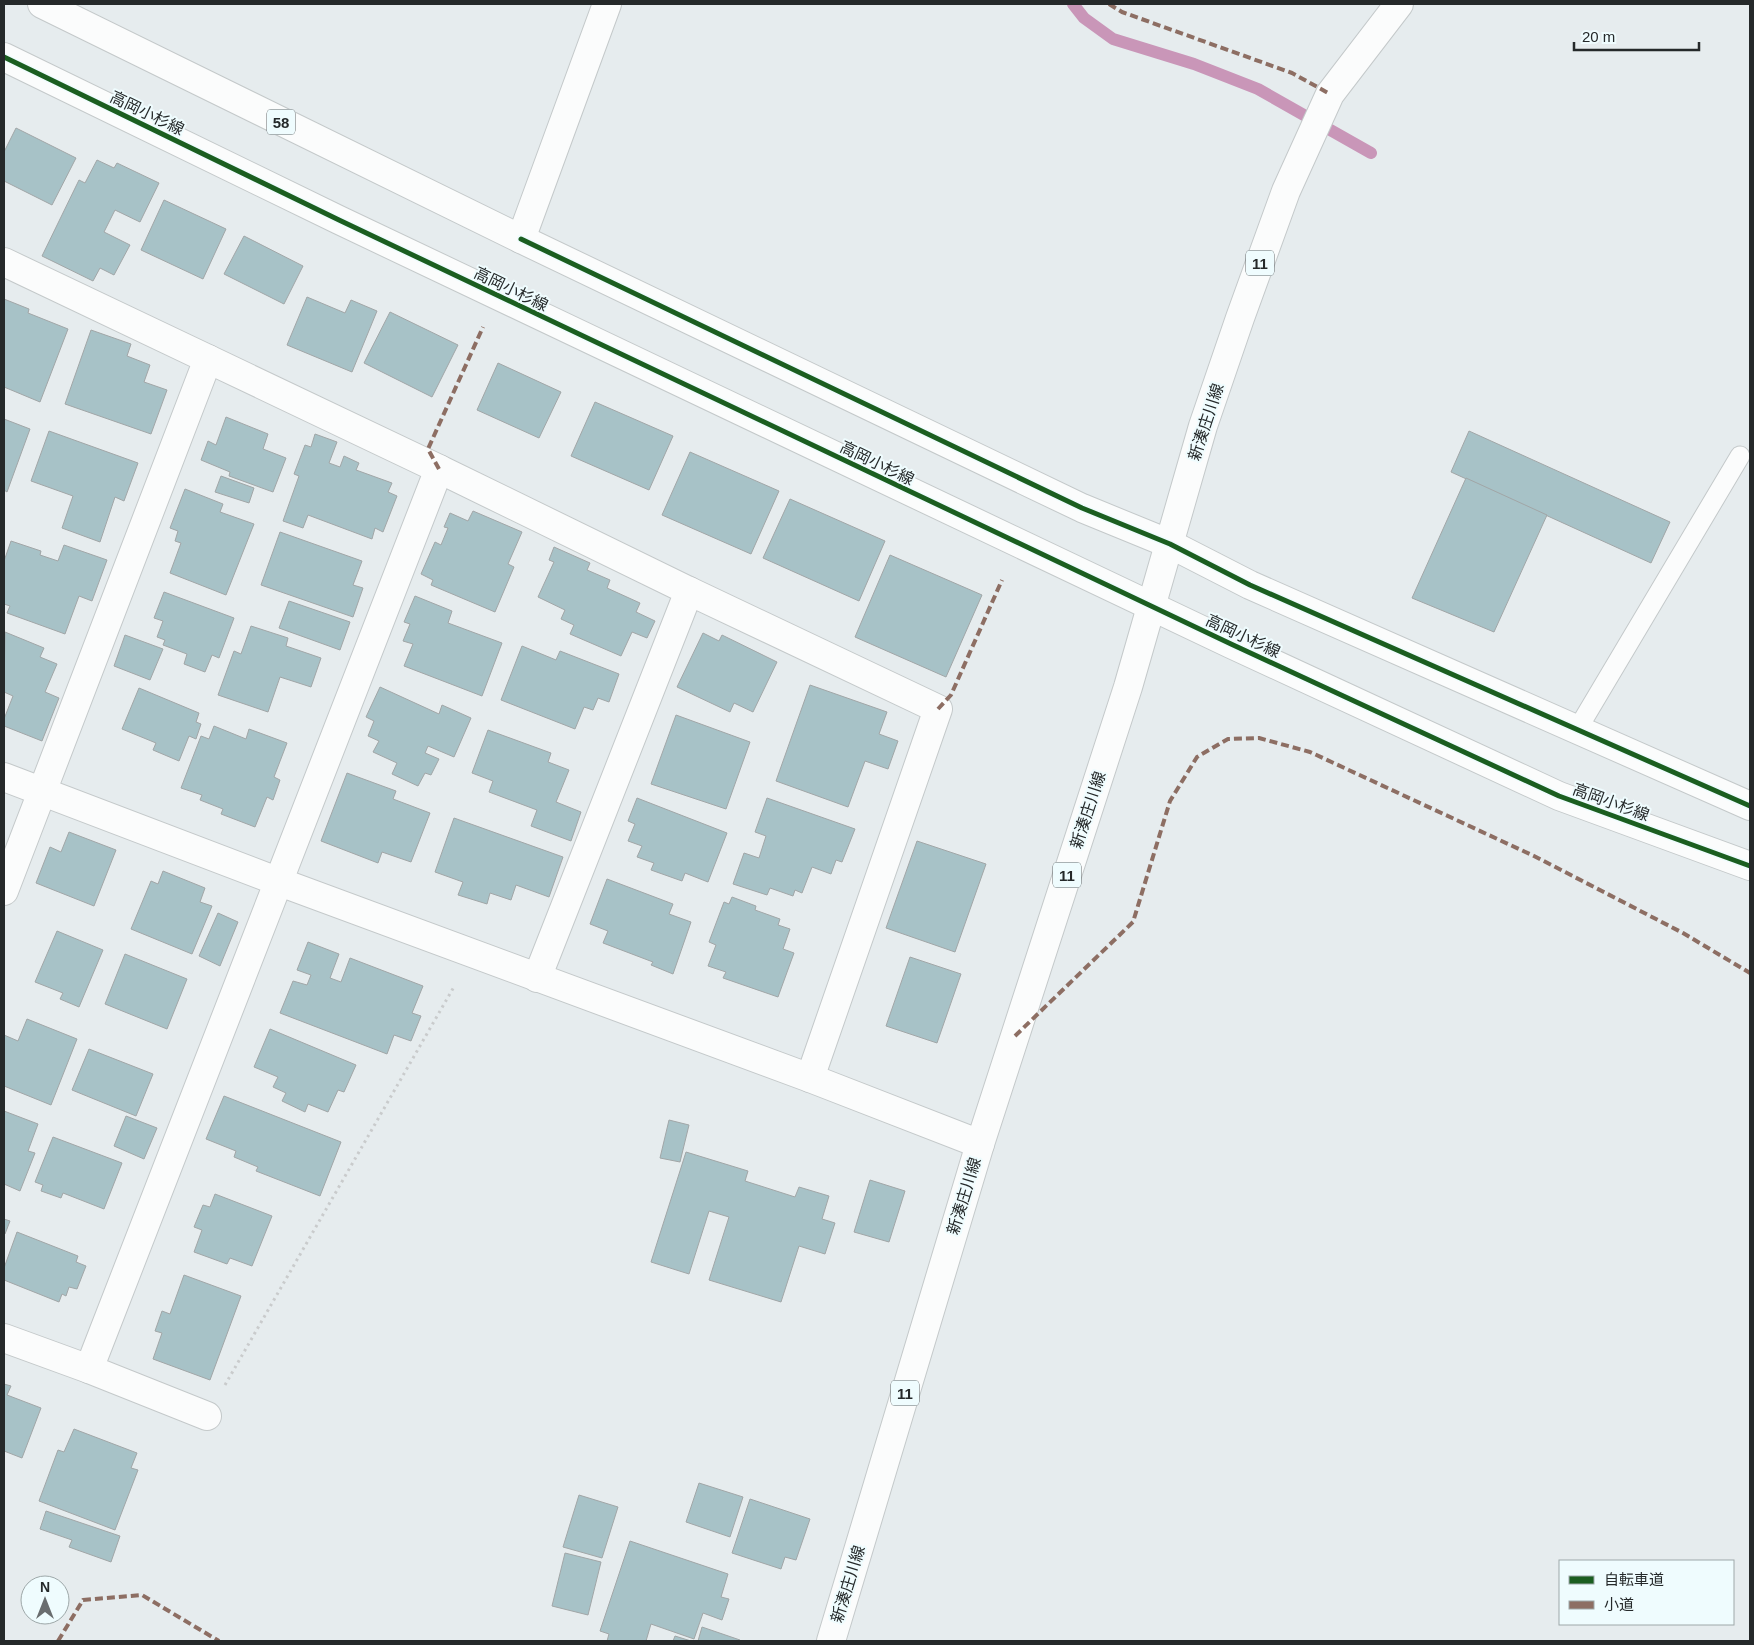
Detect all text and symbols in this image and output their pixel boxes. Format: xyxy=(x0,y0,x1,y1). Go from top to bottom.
scale bar xyxy=(1574,20,1699,52)
text: 20 m xyxy=(1582,28,1615,45)
street label: 高岡小杉線 xyxy=(107,88,187,138)
road number: 58 xyxy=(267,110,295,134)
road number: 11 xyxy=(1246,250,1274,276)
street label: 高岡小杉線 xyxy=(471,264,551,314)
street label: 新湊庄川線 xyxy=(1186,381,1226,463)
street label: 高岡小杉線 xyxy=(837,438,917,488)
street label: 高岡小杉線 xyxy=(1203,611,1283,661)
street label: 新湊庄川線 xyxy=(1068,769,1108,851)
street label: 高岡小杉線 xyxy=(1570,780,1652,824)
road number: 11 xyxy=(1053,862,1081,888)
street label: 新湊庄川線 xyxy=(944,1155,984,1237)
road number: 11 xyxy=(891,1380,919,1406)
street label: 新湊庄川線 xyxy=(828,1543,868,1625)
legend xyxy=(1559,1560,1734,1625)
text: 自転車道 xyxy=(1604,1571,1664,1588)
north arrow xyxy=(20,1575,70,1625)
text: N xyxy=(40,1579,50,1595)
text: 小道 xyxy=(1604,1596,1634,1613)

